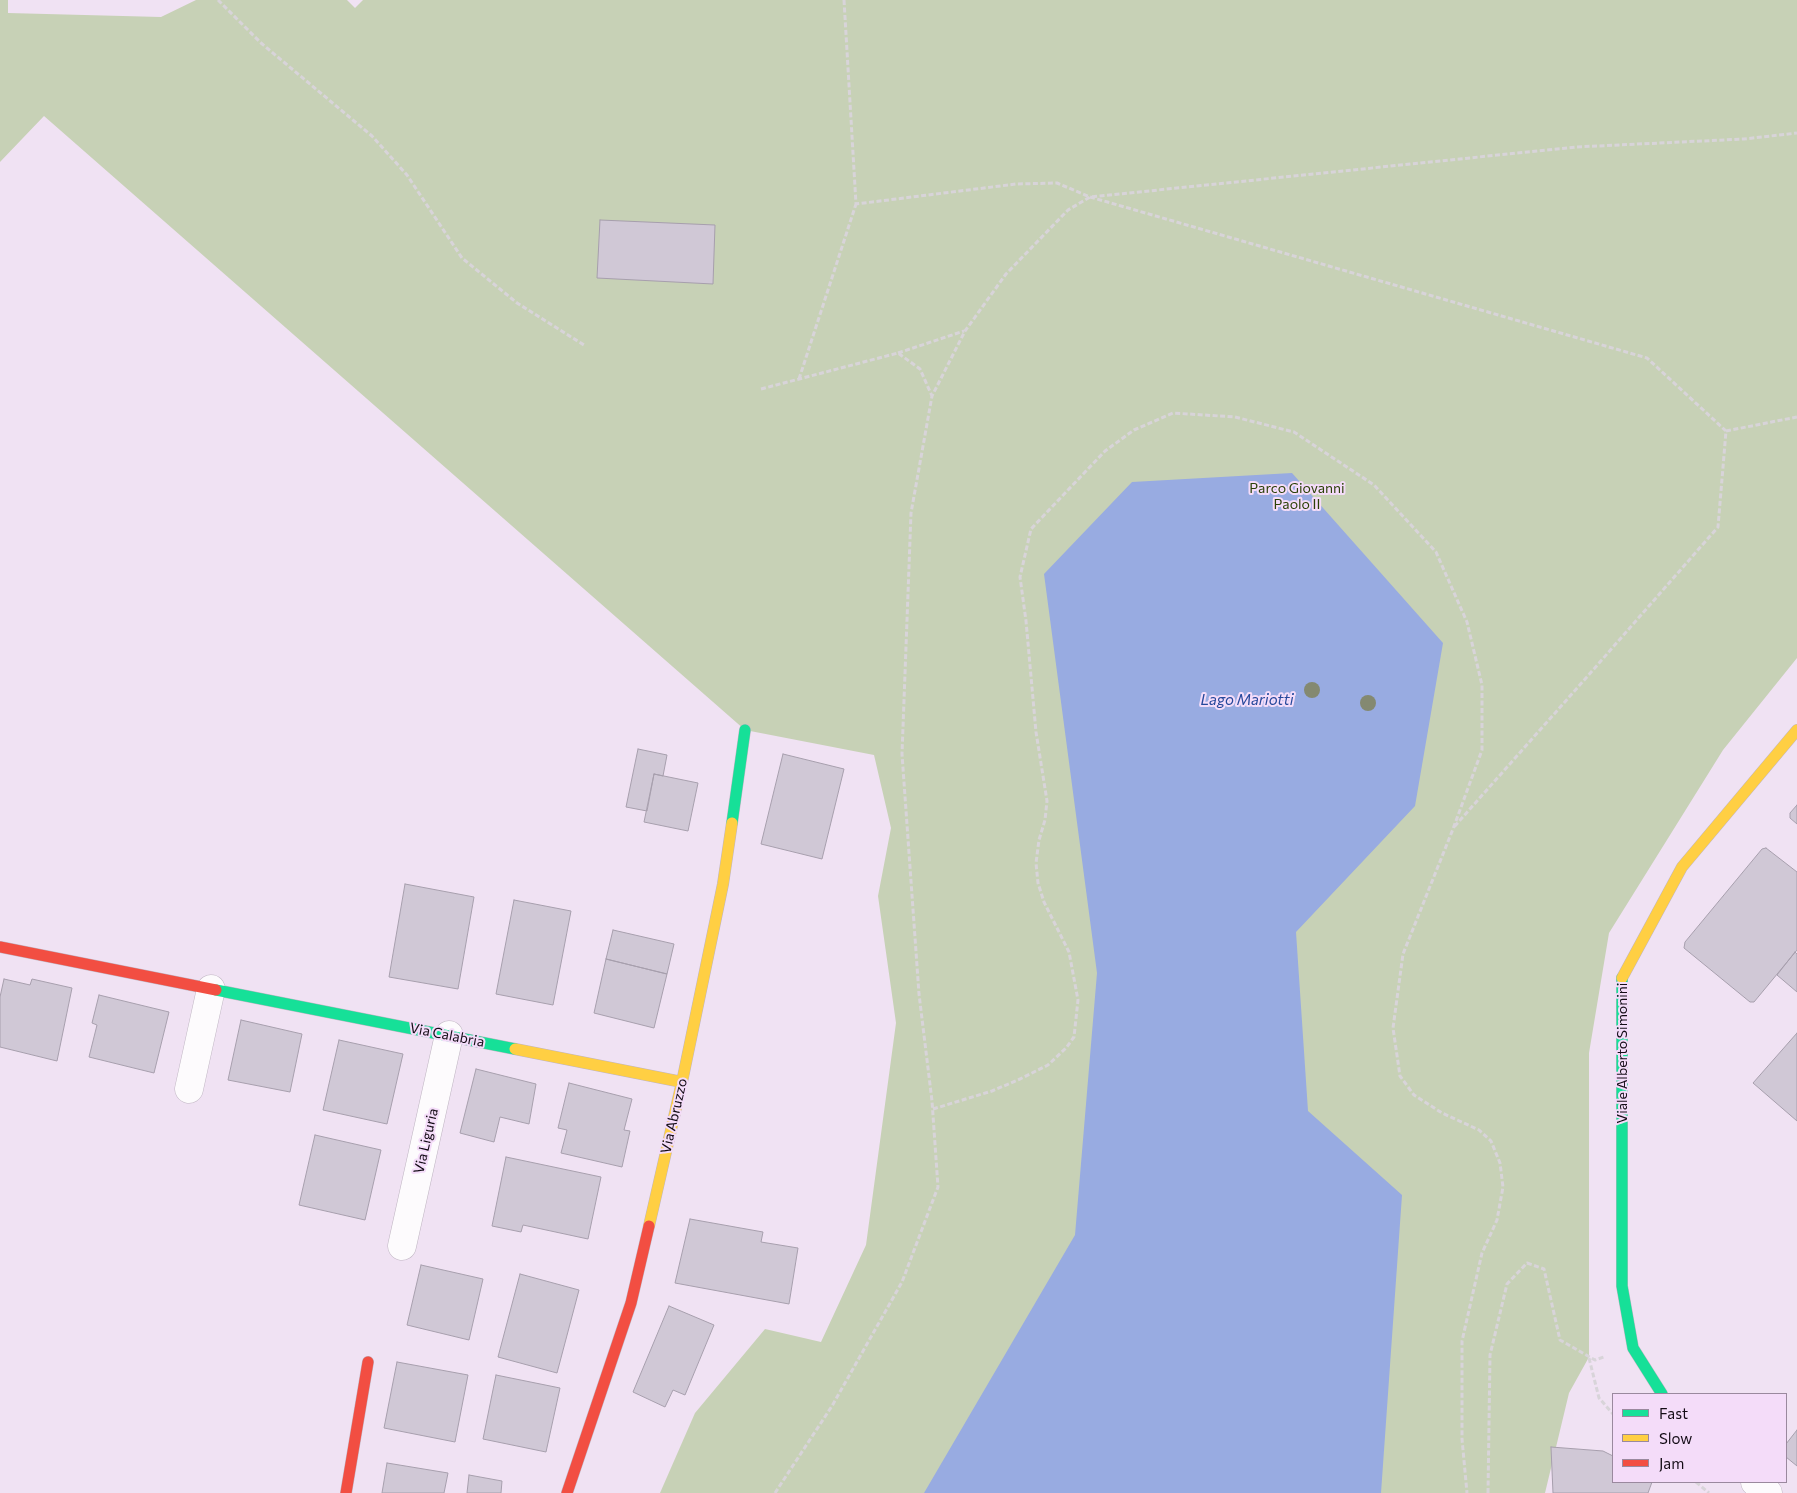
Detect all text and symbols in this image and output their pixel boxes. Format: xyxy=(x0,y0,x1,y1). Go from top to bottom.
park label: Parco Giovanni Paolo II xyxy=(1249,480,1345,512)
water label: Lago Mariotti xyxy=(1200,691,1294,709)
street label: Viale Alberto Simonini xyxy=(1614,983,1630,1123)
street label: Via Calabria xyxy=(408,1020,486,1050)
street label: Via Abruzzo xyxy=(657,1077,691,1155)
street label: Via Liguria xyxy=(410,1107,442,1175)
legend xyxy=(1612,1393,1787,1483)
text: Fast xyxy=(1659,1404,1688,1422)
text: Slow xyxy=(1659,1429,1692,1447)
text: Jam xyxy=(1659,1454,1684,1472)

